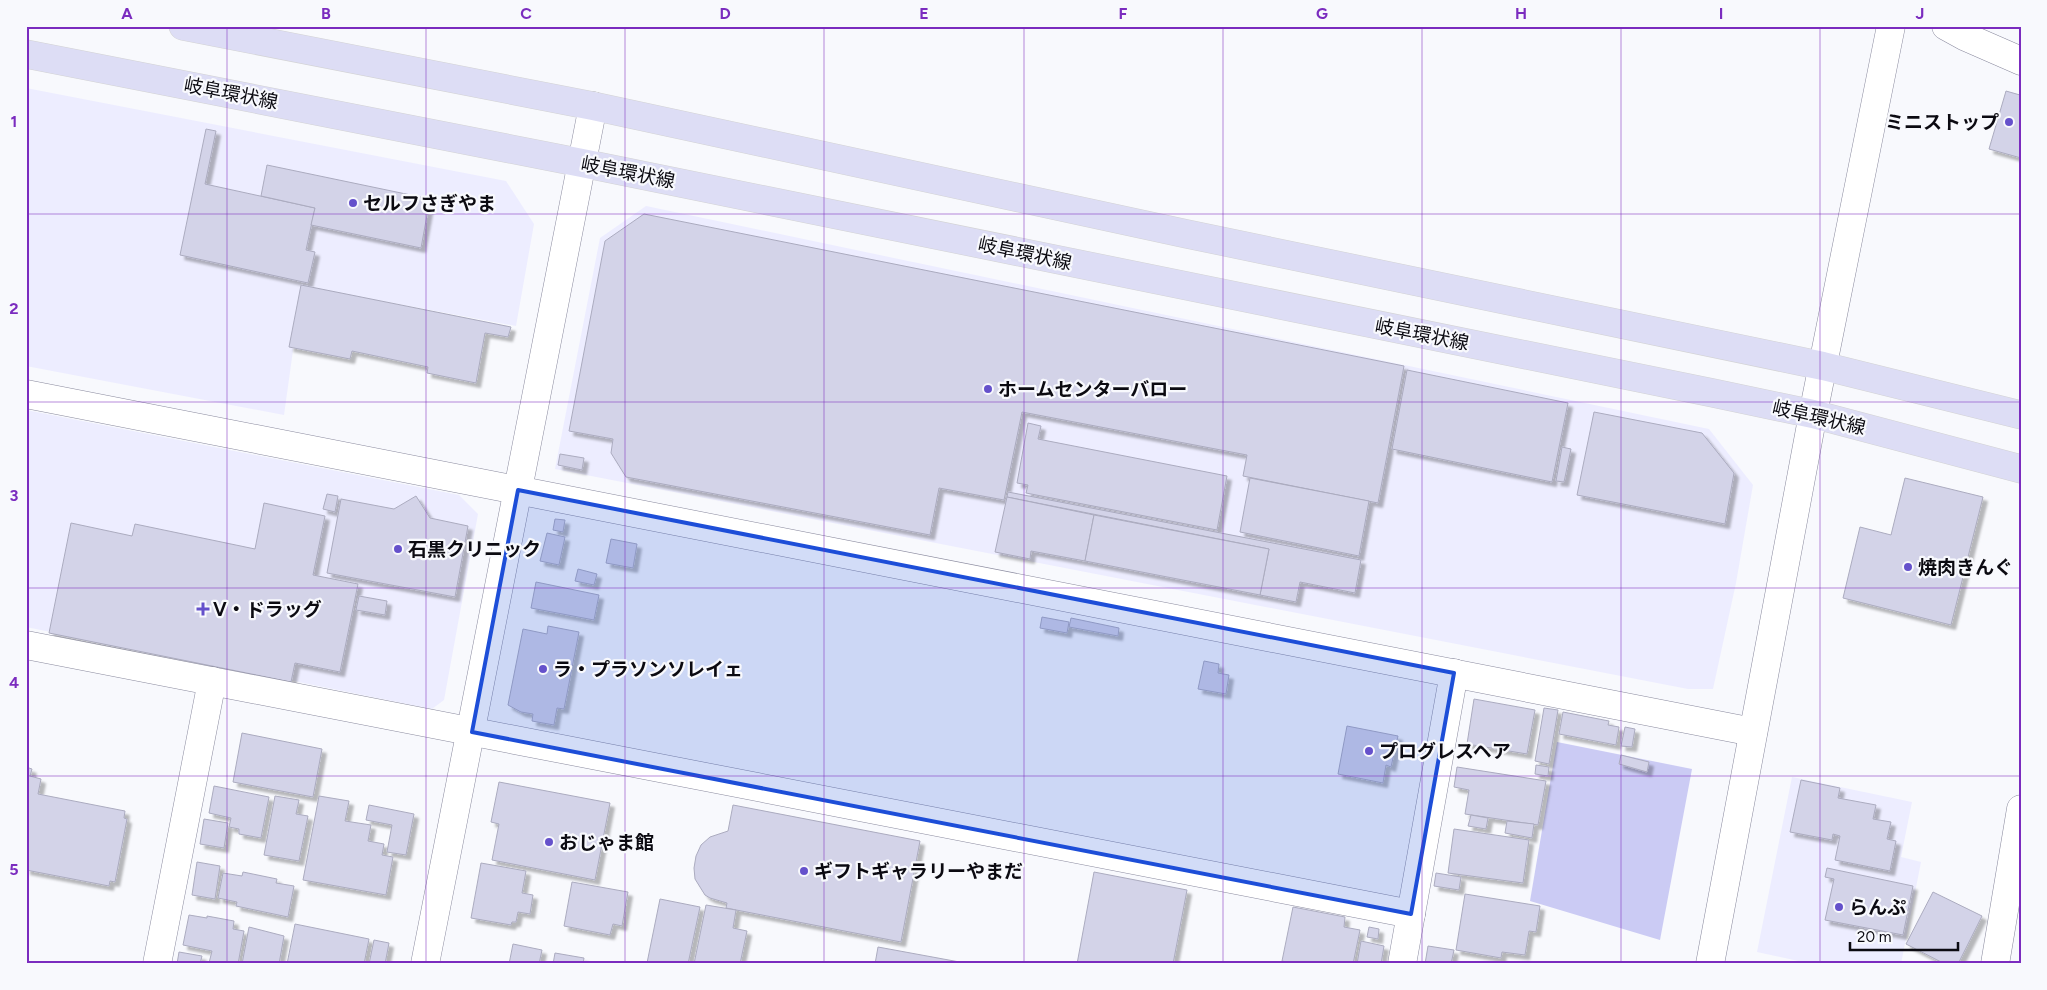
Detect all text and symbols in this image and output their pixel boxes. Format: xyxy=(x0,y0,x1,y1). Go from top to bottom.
text: A xyxy=(121,4,133,23)
text: B xyxy=(321,4,331,23)
text: C xyxy=(520,4,532,23)
text: D xyxy=(719,4,731,23)
text: E xyxy=(919,4,929,23)
text: F xyxy=(1119,4,1128,23)
text: G xyxy=(1316,4,1328,23)
text: H xyxy=(1515,4,1527,23)
text: I xyxy=(1719,4,1723,23)
text: J xyxy=(1916,4,1924,23)
street label: 岐阜環状線 xyxy=(182,73,280,114)
place label: ミニストップ xyxy=(1885,111,1999,134)
text: 1 xyxy=(11,112,17,131)
marker: ミニストップ xyxy=(2003,116,2015,128)
street label: 岐阜環状線 xyxy=(579,152,677,193)
place label: セルフさぎやま xyxy=(363,192,496,215)
marker: セルフさぎやま xyxy=(347,197,359,209)
street label: 岐阜環状線 xyxy=(976,232,1074,275)
text: 2 xyxy=(9,299,19,318)
street label: 岐阜環状線 xyxy=(1373,314,1471,355)
place label: ホームセンターバロー xyxy=(998,378,1187,401)
marker: ホームセンターバロー xyxy=(982,383,994,395)
street label: 岐阜環状線 xyxy=(1770,396,1868,439)
text: 3 xyxy=(10,486,19,505)
place label: 石黒クリニック xyxy=(408,538,541,561)
marker: 石黒クリニック xyxy=(392,543,404,555)
place label: 焼肉きんぐ xyxy=(1918,556,2013,579)
marker: 焼肉きんぐ xyxy=(1902,561,1914,573)
place label: V・ドラッグ xyxy=(213,598,322,621)
marker: V・ドラッグ xyxy=(197,603,209,615)
place label: ラ・プラソンソレイェ xyxy=(553,658,743,681)
marker: ラ・プラソンソレイェ xyxy=(537,663,549,675)
text: 4 xyxy=(9,673,19,692)
place label: プログレスヘア xyxy=(1379,740,1511,763)
marker: プログレスヘア xyxy=(1363,745,1375,757)
place label: おじゃま館 xyxy=(559,831,654,854)
marker: おじゃま館 xyxy=(543,836,555,848)
text: 5 xyxy=(9,860,19,879)
place label: ギフトギャラリーやまだ xyxy=(814,860,1023,883)
marker: ギフトギャラリーやまだ xyxy=(798,865,810,877)
place label: らんぷ xyxy=(1849,896,1906,919)
marker: らんぷ xyxy=(1833,901,1845,913)
scale bar xyxy=(1850,920,1957,952)
text: 20 m xyxy=(1857,928,1891,946)

